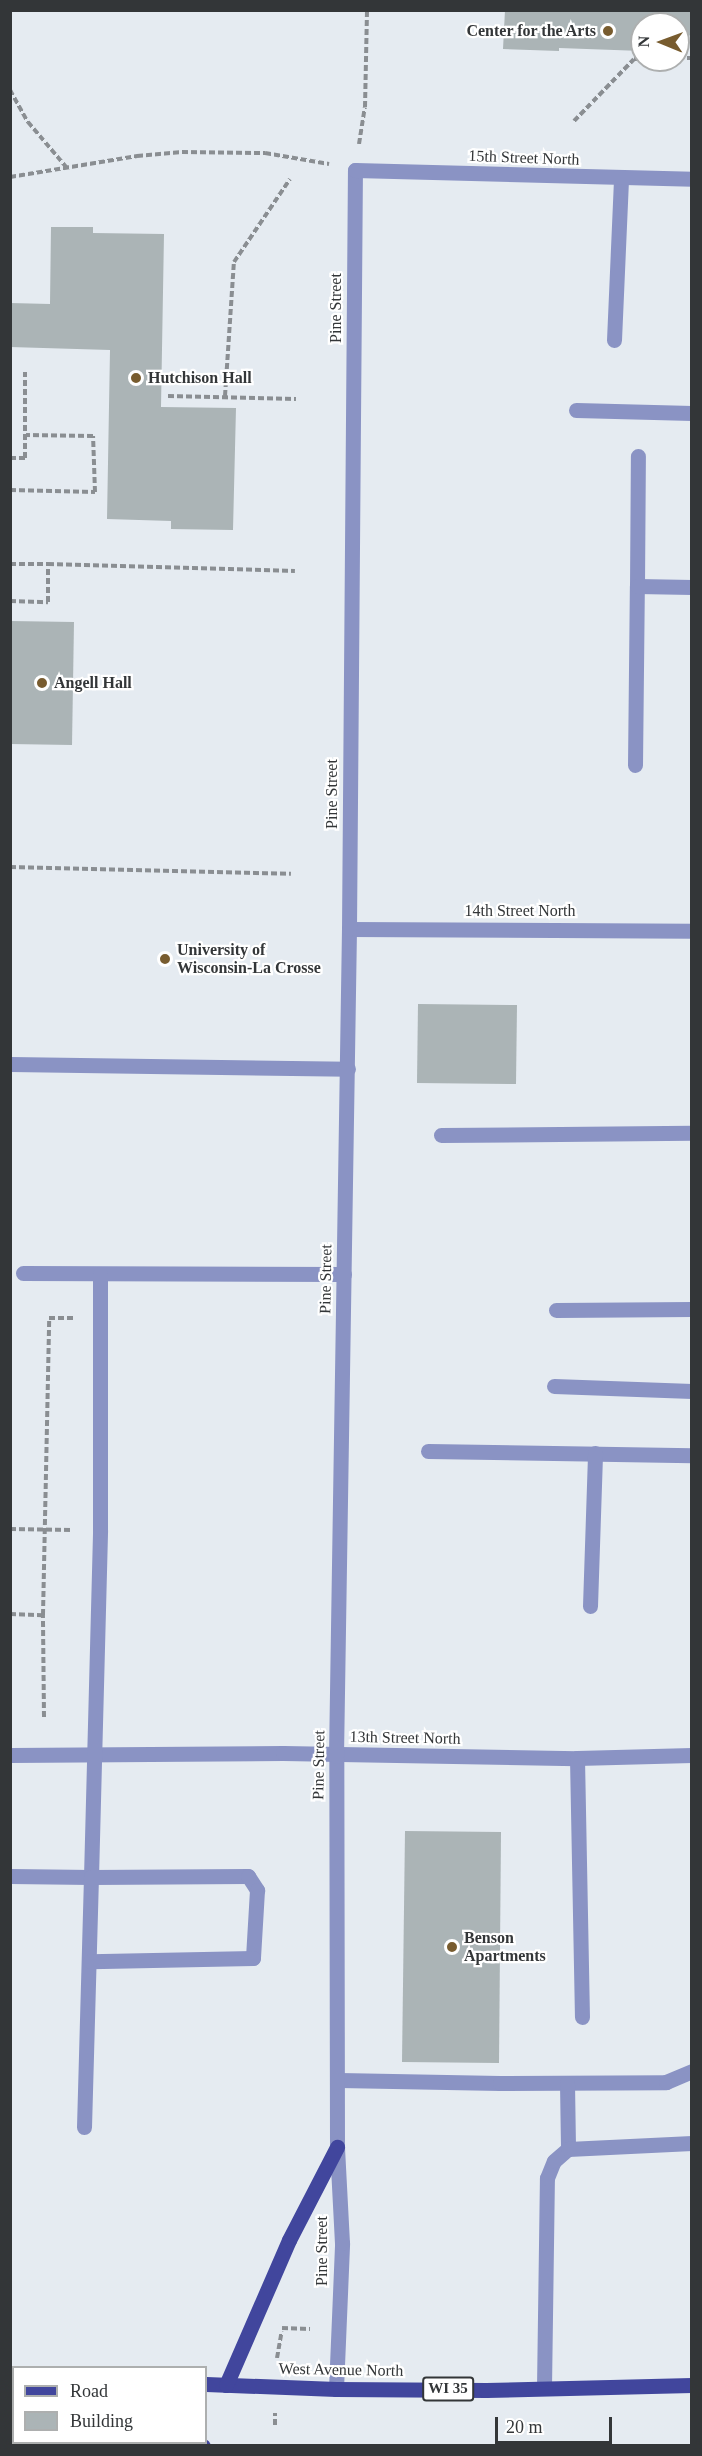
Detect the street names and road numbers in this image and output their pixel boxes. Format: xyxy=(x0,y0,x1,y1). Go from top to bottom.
street label: 15th Street North xyxy=(468,146,580,170)
street label: Pine Street xyxy=(326,273,346,343)
street label: Pine Street xyxy=(322,759,342,829)
street label: 14th Street North xyxy=(464,901,576,921)
street label: Pine Street xyxy=(316,1244,336,1314)
street label: 13th Street North xyxy=(349,1727,461,1749)
street label: Pine Street xyxy=(309,1730,329,1800)
street label: Pine Street xyxy=(312,2216,332,2286)
street label: West Avenue North xyxy=(278,2359,404,2381)
road number: WI 35 xyxy=(421,2377,475,2401)

